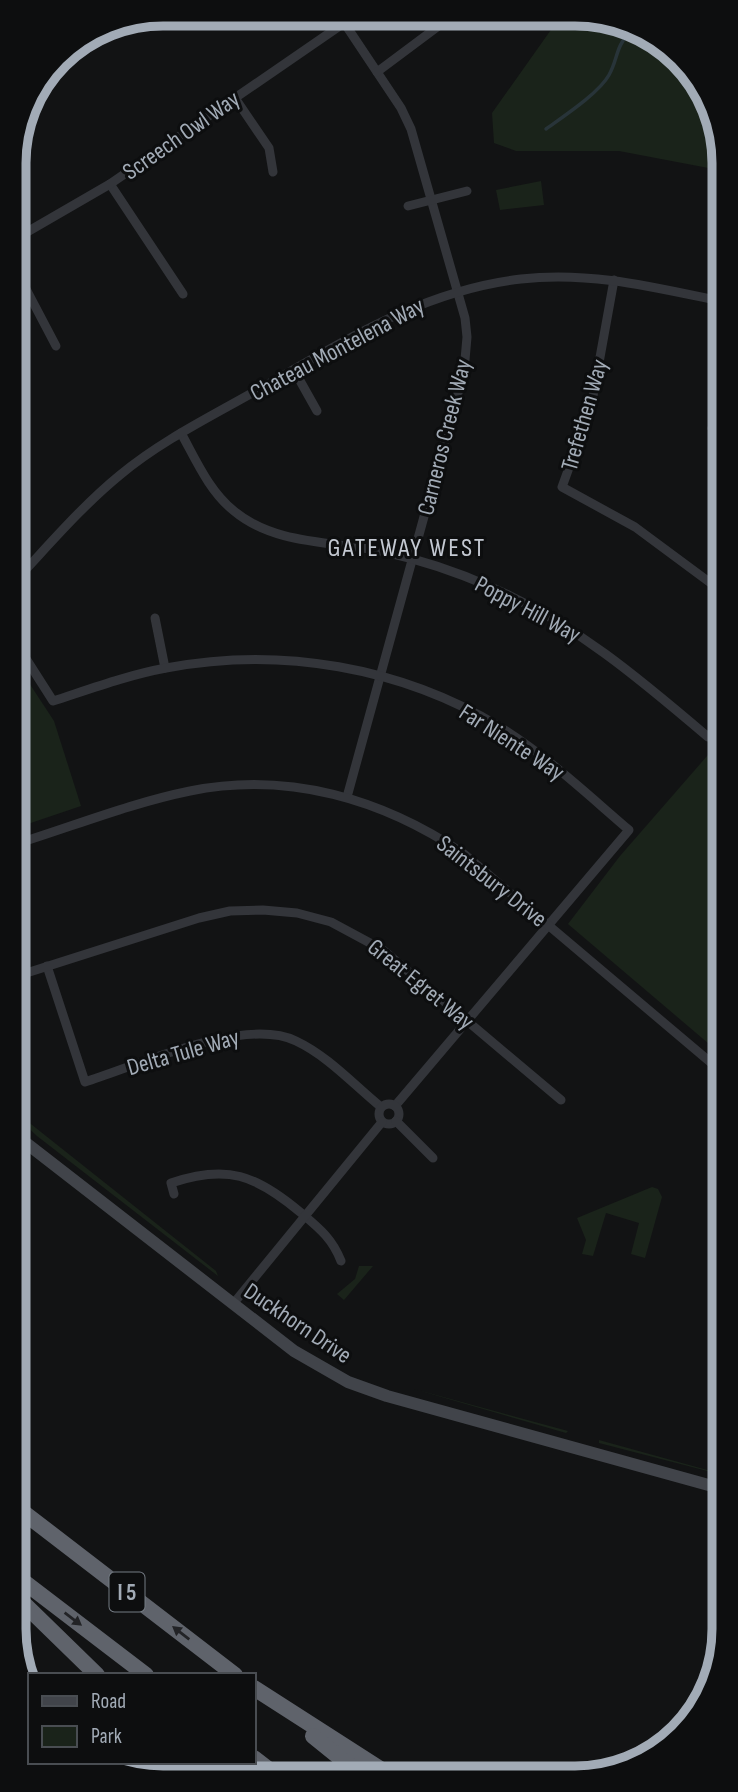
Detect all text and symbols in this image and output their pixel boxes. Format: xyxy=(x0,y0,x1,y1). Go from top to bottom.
street label: Screech Owl Way xyxy=(117,85,245,186)
street label: Chateau Montelena Way xyxy=(245,291,429,408)
street label: Carneros Creek Way xyxy=(411,356,478,518)
street label: Trefethen Way xyxy=(555,356,614,474)
district label: GATEWAY WEST xyxy=(328,533,486,564)
street label: Poppy Hill Way xyxy=(470,570,586,649)
street label: Far Niente Way xyxy=(454,698,570,787)
street label: Saintsbury Drive xyxy=(431,829,553,934)
street label: Great Egret Way xyxy=(362,933,480,1036)
street label: Delta Tule Way xyxy=(124,1023,243,1082)
street label: Duckhorn Drive xyxy=(238,1277,357,1370)
road number: I 5 xyxy=(110,1572,144,1611)
one-way arrow xyxy=(64,1611,82,1625)
one-way arrow xyxy=(172,1626,190,1641)
legend xyxy=(28,1673,256,1764)
text: Road xyxy=(91,1689,126,1714)
text: Park xyxy=(91,1724,122,1749)

